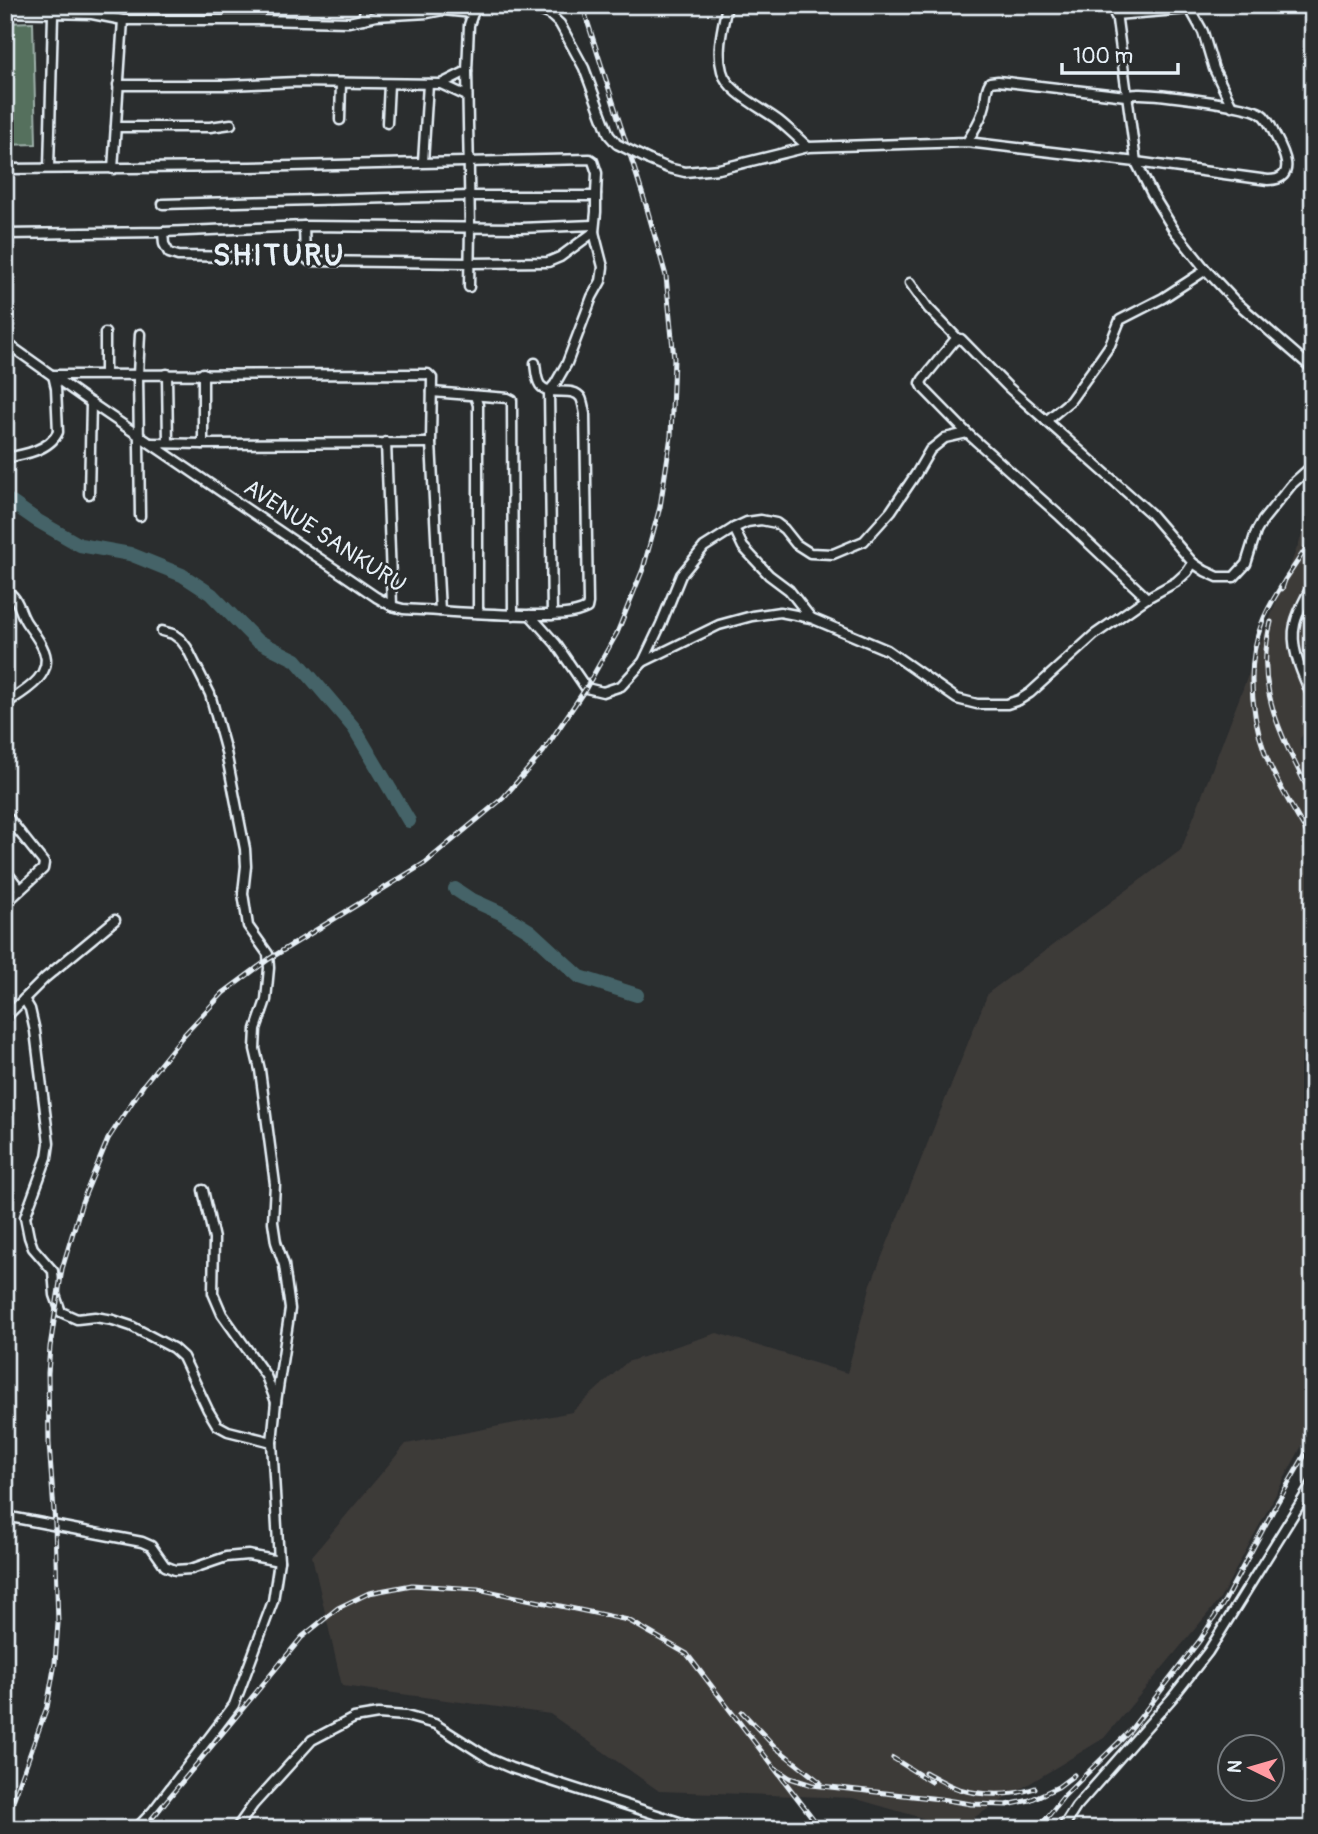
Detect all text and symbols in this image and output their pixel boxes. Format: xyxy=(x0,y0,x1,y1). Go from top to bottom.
scale bar xyxy=(1062,32,1178,76)
text: 100 m xyxy=(1073,43,1133,70)
district label: SHITURU xyxy=(213,237,345,274)
street label: AVENUE SANKURU xyxy=(239,473,411,599)
north arrow xyxy=(1216,1732,1286,1802)
text: N xyxy=(1223,1759,1248,1774)

